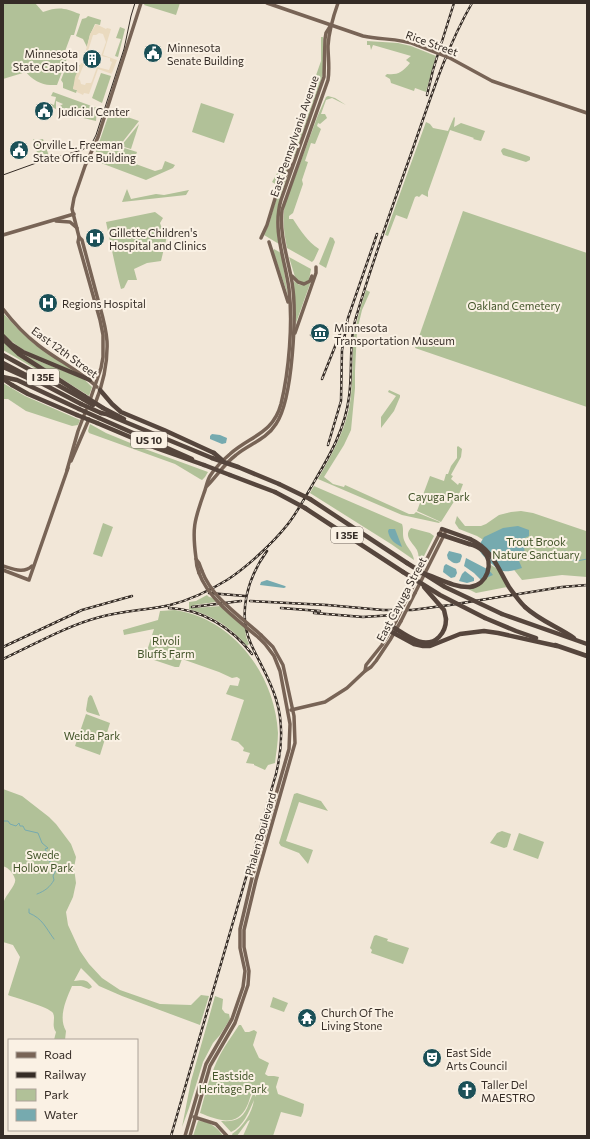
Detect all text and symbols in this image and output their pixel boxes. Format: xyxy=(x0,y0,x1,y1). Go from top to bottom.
street label: Rice Street xyxy=(404,28,460,59)
place label: Minnesota Senate Building xyxy=(167,41,244,67)
public building icon: Minnesota Senate Building xyxy=(142,42,164,64)
place label: Minnesota State Capitol xyxy=(13,47,78,73)
building icon: Minnesota State Capitol xyxy=(81,48,103,70)
street label: East Pennsylvania Avenue xyxy=(267,74,321,198)
public building icon: Judicial Center xyxy=(33,100,55,122)
place label: Judicial Center xyxy=(58,105,130,119)
place label: Orville L. Freeman State Office Building xyxy=(33,138,136,164)
public building icon: Orville L. Freeman State Office Building xyxy=(8,139,30,161)
place label: Gillette Children's Hospital and Clinics xyxy=(109,226,206,252)
hospital icon: Gillette Children's Hospital and Clinics xyxy=(84,227,106,249)
hospital icon: Regions Hospital xyxy=(37,292,59,314)
place label: Regions Hospital xyxy=(62,297,146,310)
park label: Oakland Cemetery xyxy=(468,299,561,312)
place label: Minnesota Transportation Museum xyxy=(334,321,455,347)
museum icon: Minnesota Transportation Museum xyxy=(309,322,331,344)
street label: East 12th Street xyxy=(29,324,101,381)
road number: I 35E xyxy=(27,369,59,385)
road number: US 10 xyxy=(131,432,167,448)
park label: Cayuga Park xyxy=(408,490,470,503)
road number: I 35E xyxy=(331,527,363,543)
park label: Trout Brook Nature Sanctuary xyxy=(492,535,580,561)
street label: East Cayuga Street xyxy=(373,554,429,643)
park label: Rivoli Bluffs Farm xyxy=(137,634,195,660)
park label: Weida Park xyxy=(64,729,120,742)
street label: Phalen Boulevard xyxy=(242,791,278,877)
park label: Swede Hollow Park xyxy=(13,848,73,874)
place label: Church Of The Living Stone xyxy=(321,1006,394,1032)
temple icon: Church Of The Living Stone xyxy=(296,1007,318,1029)
legend xyxy=(8,1039,138,1131)
place label: East Side Arts Council xyxy=(446,1046,507,1072)
text: Road xyxy=(44,1047,72,1061)
theatre icon: East Side Arts Council xyxy=(421,1047,443,1069)
text: Railway xyxy=(44,1067,86,1081)
park label: Eastside Heritage Park xyxy=(199,1069,267,1095)
place label: Taller Del MAESTRO xyxy=(481,1078,535,1104)
church icon: Taller Del MAESTRO xyxy=(456,1079,478,1101)
text: Park xyxy=(44,1087,70,1101)
text: Water xyxy=(44,1107,78,1121)

